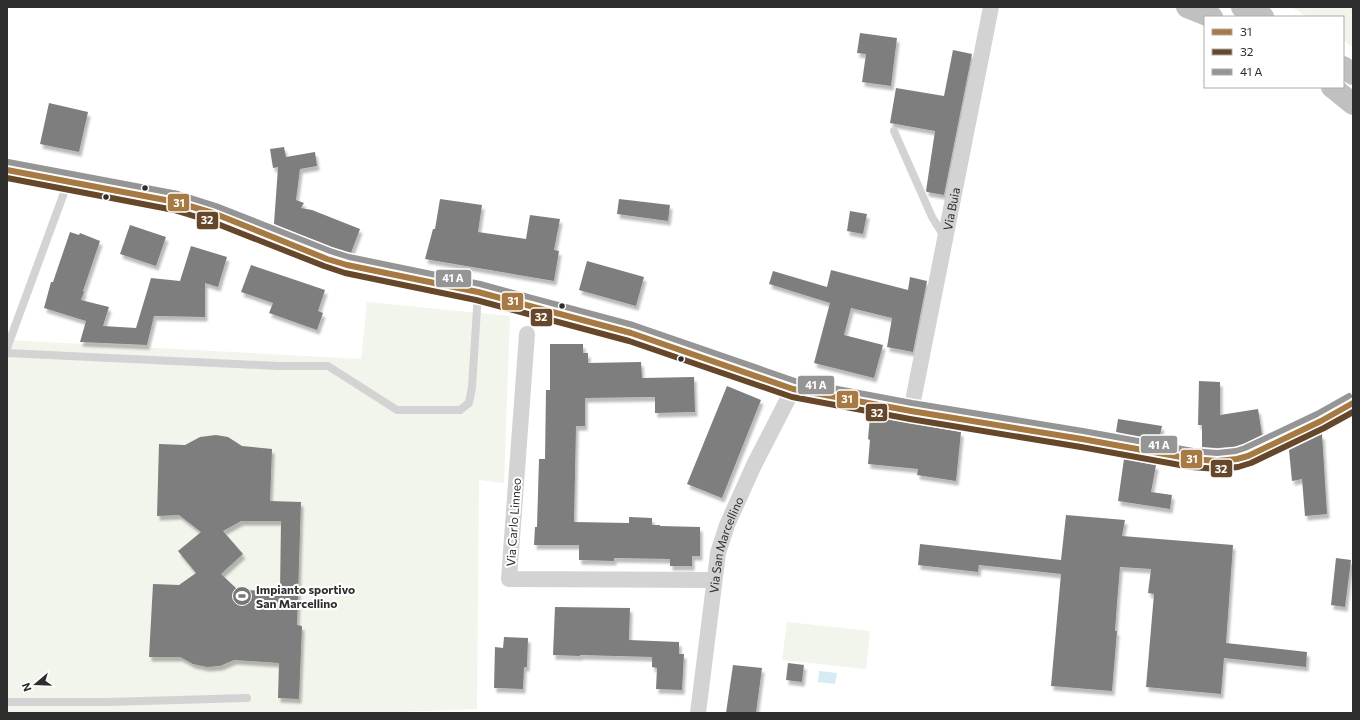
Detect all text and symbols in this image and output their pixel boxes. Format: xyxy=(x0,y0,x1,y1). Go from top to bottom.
legend xyxy=(1204,16,1344,88)
text: 31 xyxy=(1240,24,1252,38)
text: 32 xyxy=(1240,44,1254,58)
text: 41 A xyxy=(1240,64,1263,78)
unlabelled marker xyxy=(140,183,150,193)
street label: Via Buia xyxy=(940,186,962,232)
unlabelled marker xyxy=(101,192,111,202)
line badge: 31 xyxy=(167,193,190,212)
text: 31 xyxy=(173,196,185,209)
line badge: 32 xyxy=(196,211,219,230)
text: 32 xyxy=(201,213,213,226)
line badge: 41 A xyxy=(435,269,472,288)
text: 41 A xyxy=(442,271,464,284)
line badge: 31 xyxy=(501,292,524,311)
text: 31 xyxy=(507,294,519,307)
unlabelled marker xyxy=(557,301,567,311)
line badge: 32 xyxy=(530,308,553,327)
text: 32 xyxy=(535,310,547,323)
unlabelled marker xyxy=(676,354,686,364)
line badge: 41 A xyxy=(797,375,835,395)
text: 41 A xyxy=(805,378,827,391)
line badge: 31 xyxy=(836,390,859,409)
text: 31 xyxy=(841,392,853,405)
line badge: 32 xyxy=(865,403,888,422)
text: 32 xyxy=(871,406,883,419)
line badge: 41 A xyxy=(1140,435,1178,454)
text: 41 A xyxy=(1148,438,1170,451)
line badge: 31 xyxy=(1180,449,1203,469)
text: 31 xyxy=(1186,452,1198,465)
line badge: 32 xyxy=(1210,459,1233,478)
text: 32 xyxy=(1215,462,1227,475)
street label: Via Carlo Linneo xyxy=(503,477,523,567)
street label: Via San Marcellino xyxy=(706,494,746,594)
place label: Impianto sportivo San Marcellino xyxy=(256,582,355,610)
sports icon: Impianto sportivo San Marcellino xyxy=(231,585,253,607)
north arrow xyxy=(16,664,56,704)
text: N xyxy=(19,681,34,693)

